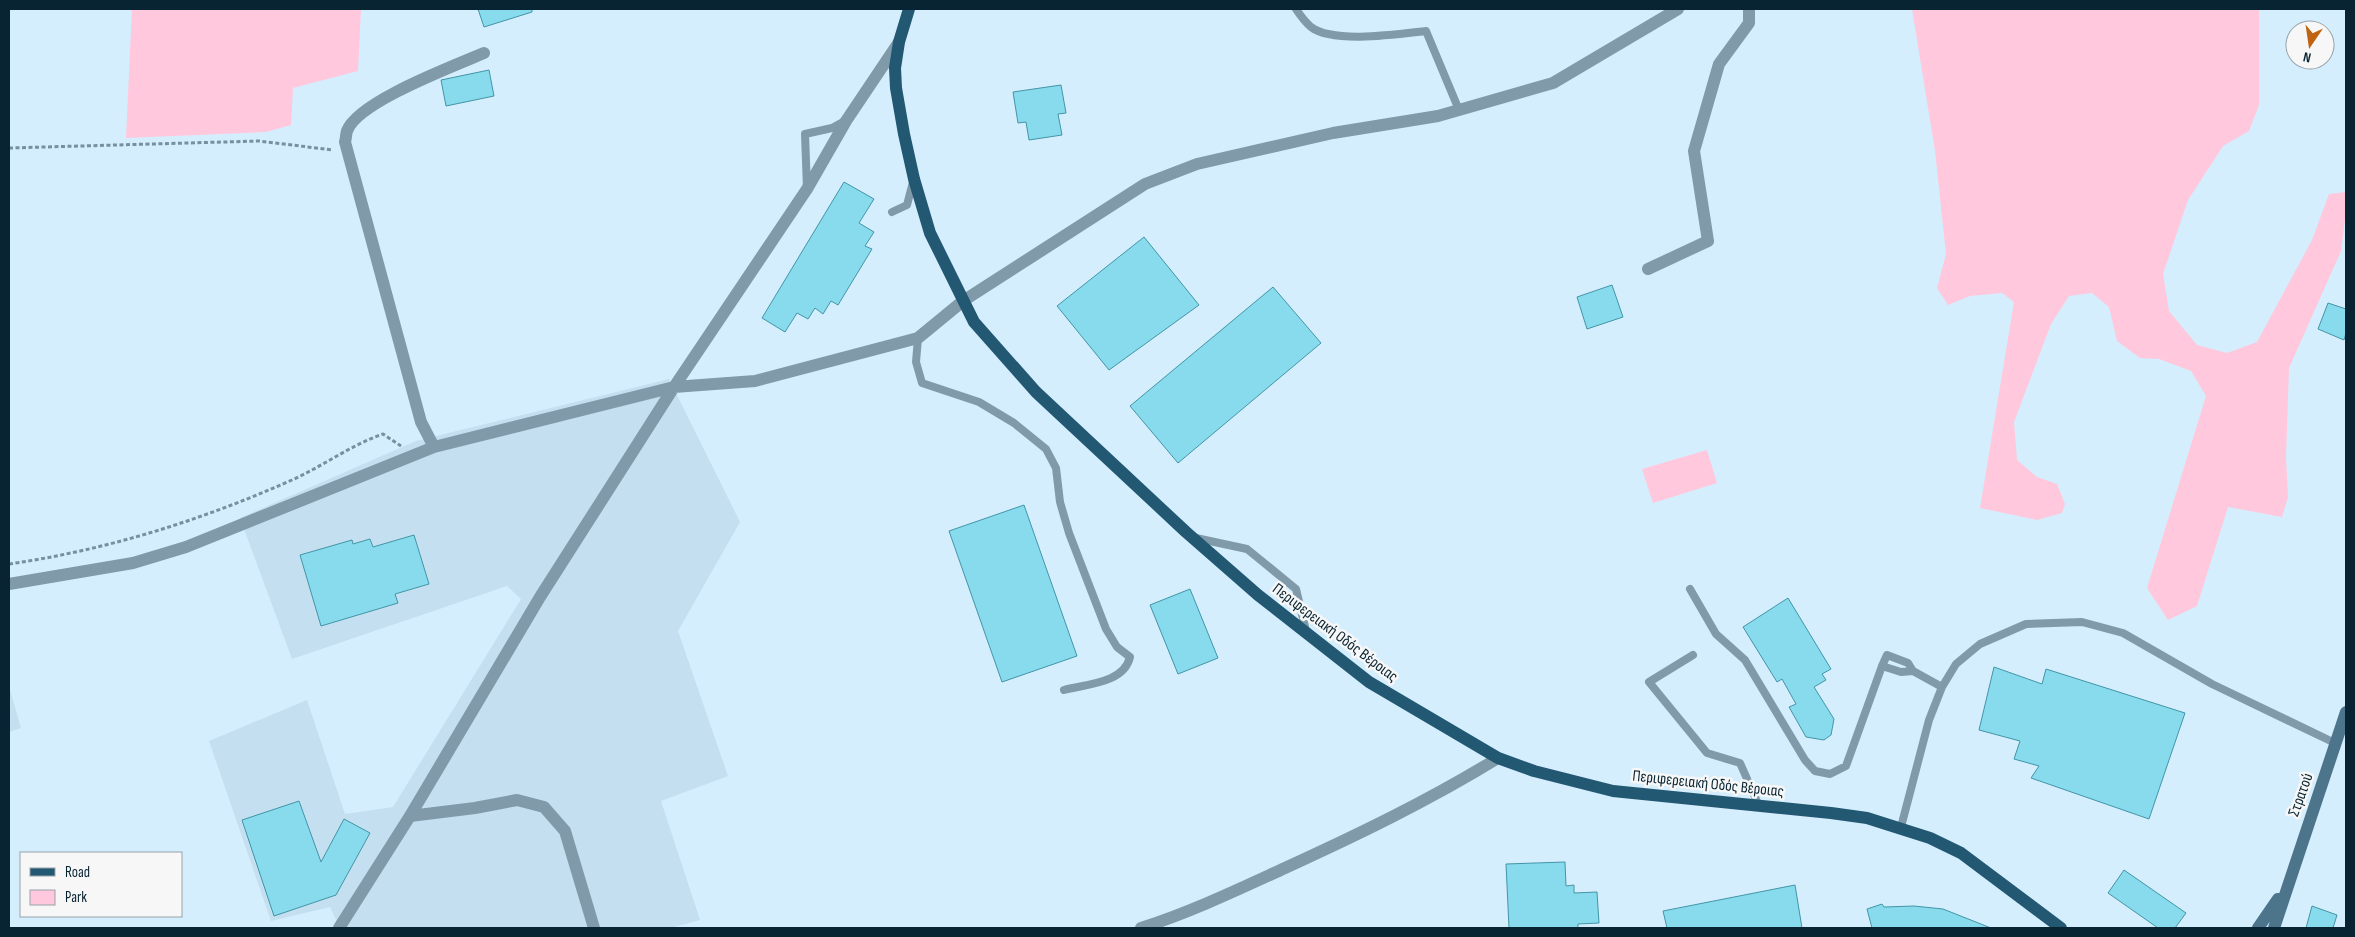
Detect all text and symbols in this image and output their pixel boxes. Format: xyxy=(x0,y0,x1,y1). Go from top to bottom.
north arrow xyxy=(2285,20,2335,70)
text: N xyxy=(2302,48,2313,66)
street label: Περιφερειακή Οδός Βέροιας xyxy=(1269,580,1401,686)
street label: Περιφερειακή Οδός Βέροιας xyxy=(1631,767,1785,801)
street label: Στρατού xyxy=(2284,771,2318,819)
legend xyxy=(20,852,182,917)
text: Road xyxy=(65,863,90,882)
text: Park xyxy=(65,888,87,907)

